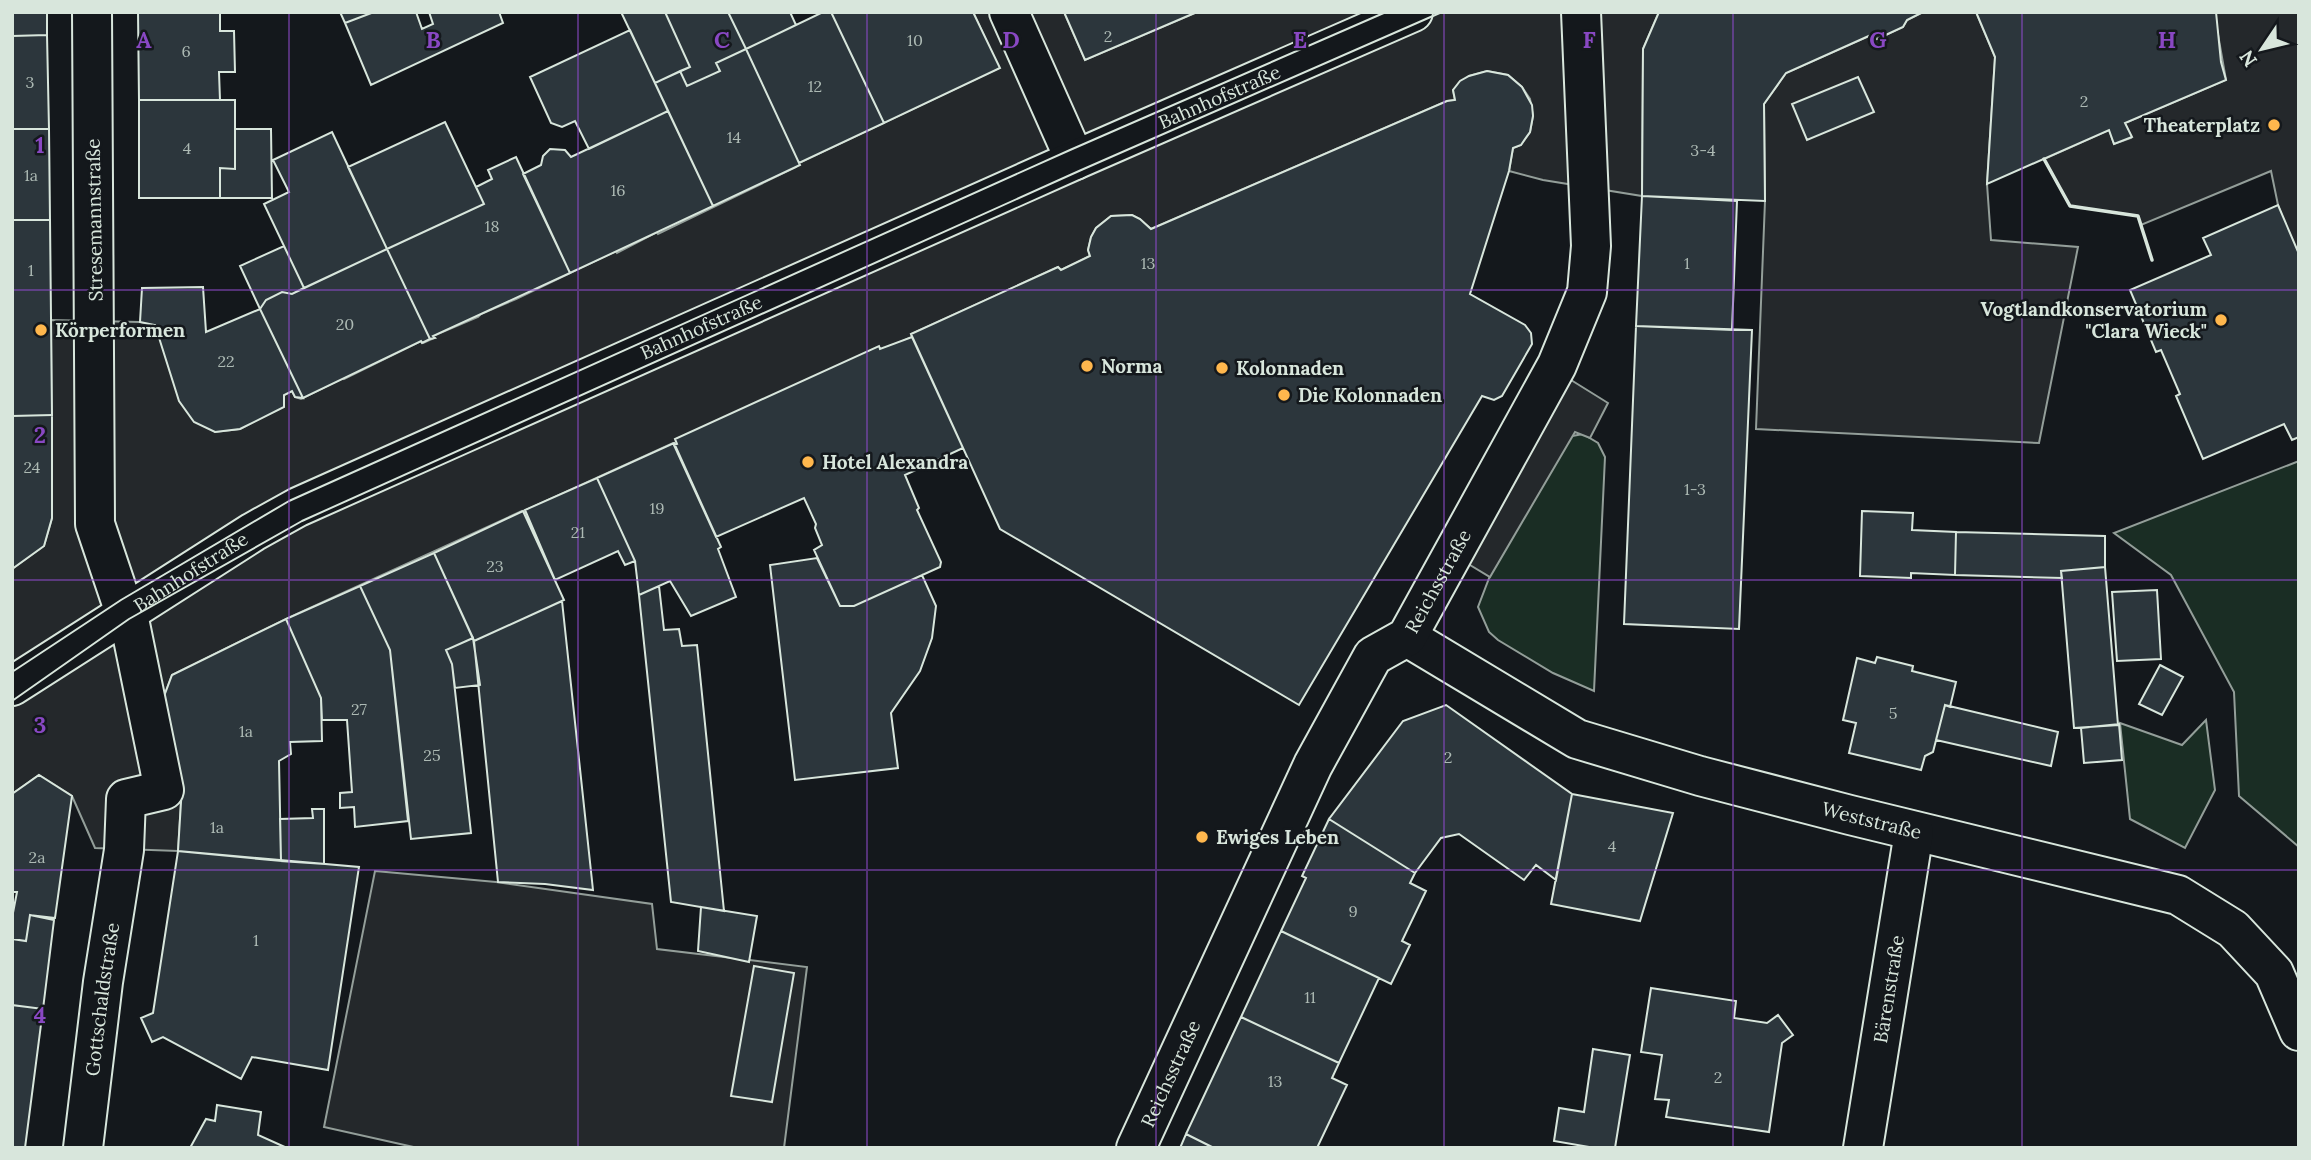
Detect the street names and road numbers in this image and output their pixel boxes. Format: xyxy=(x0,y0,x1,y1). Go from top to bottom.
street label: Bahnhofstraße xyxy=(1155,60,1284,134)
street label: Stresemannstraße xyxy=(81,138,107,302)
street label: Bahnhofstraße xyxy=(637,289,766,365)
street label: Reichsstraße xyxy=(1399,525,1476,637)
street label: Bahnhofstraße xyxy=(129,527,252,617)
street label: Weststraße xyxy=(1819,796,1924,844)
street label: Gottschaldstraße xyxy=(80,921,124,1077)
street label: Bärenstraße xyxy=(1868,933,1909,1045)
street label: Reichsstraße xyxy=(1135,1016,1205,1131)

